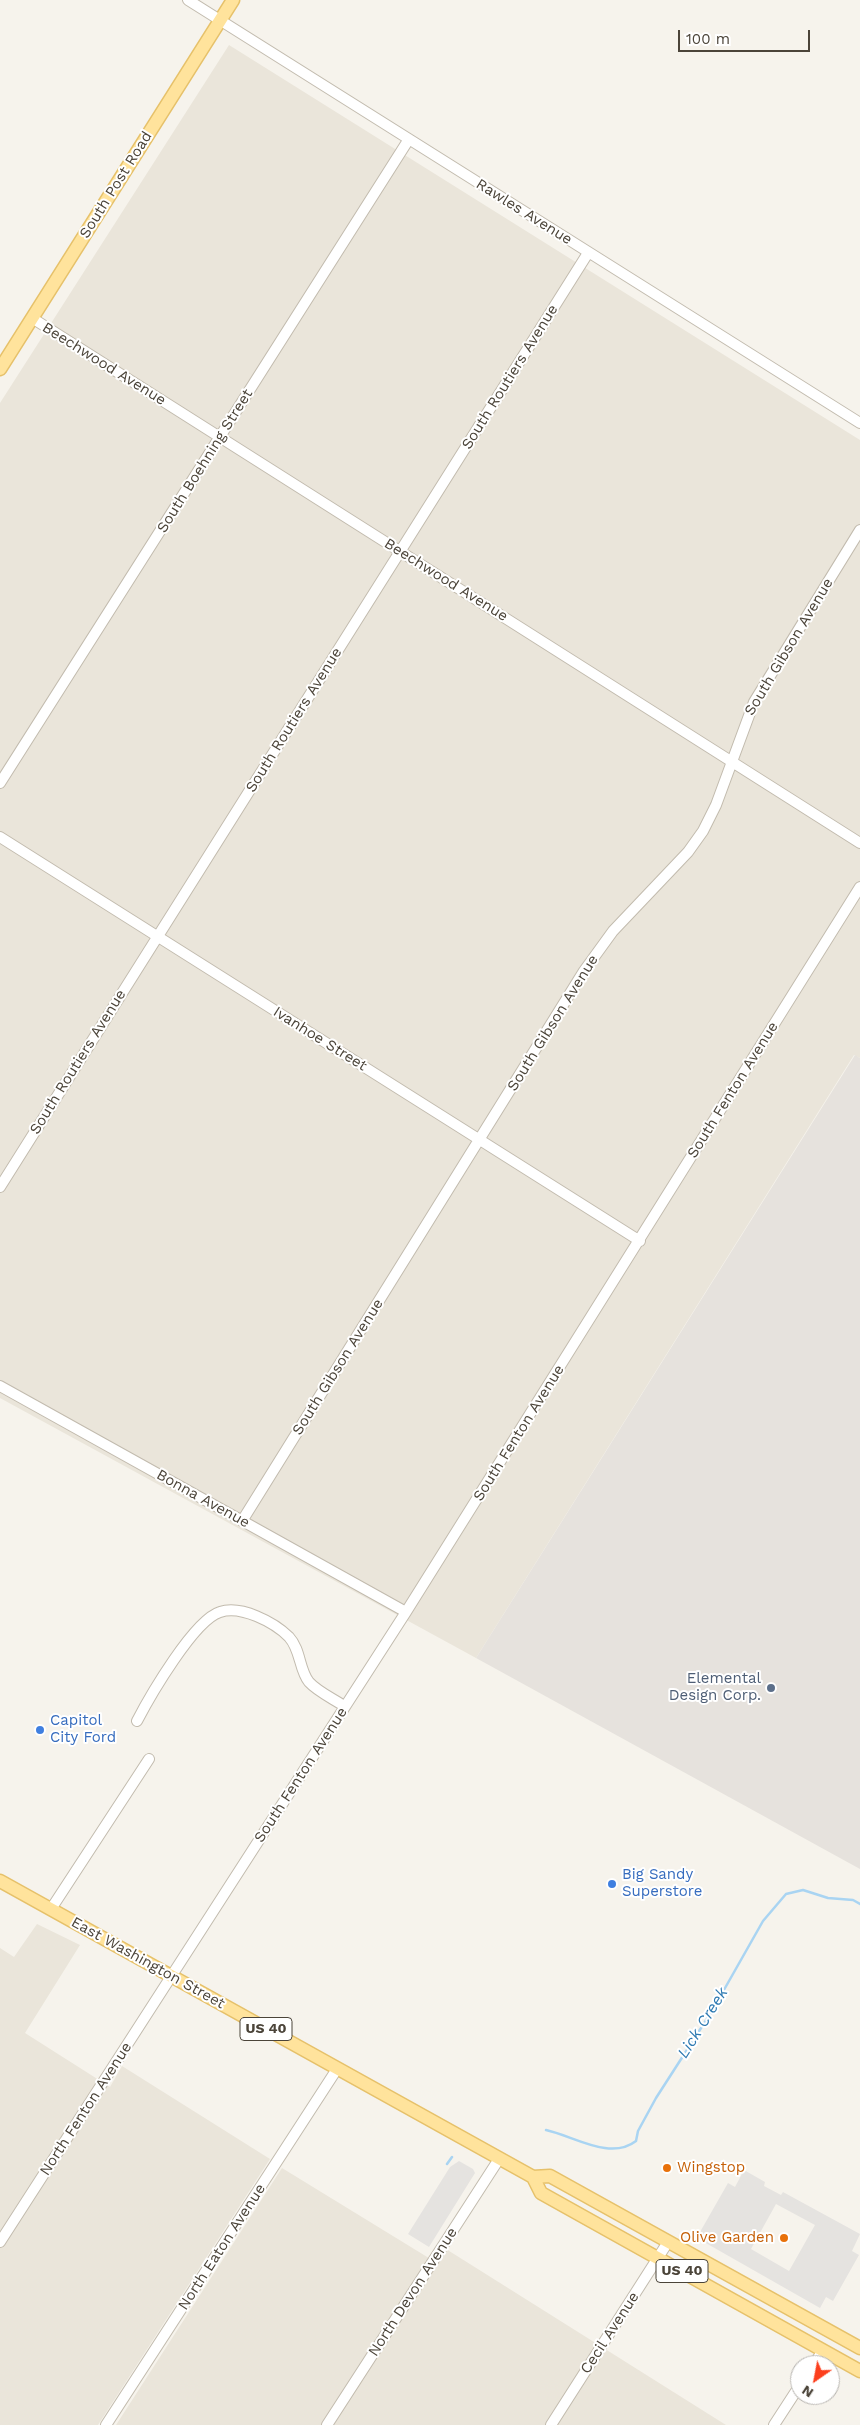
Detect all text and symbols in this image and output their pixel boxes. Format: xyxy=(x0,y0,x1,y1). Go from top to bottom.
scale bar xyxy=(680,20,812,52)
text: 100 m xyxy=(686,30,730,48)
street label: South Post Road xyxy=(76,128,156,242)
street label: Rawles Avenue xyxy=(473,175,575,249)
street label: South Routiers Avenue xyxy=(458,301,562,453)
street label: Beechwood Avenue xyxy=(39,319,169,409)
street label: South Boehning Street xyxy=(153,386,257,536)
street label: Beechwood Avenue xyxy=(381,535,511,625)
street label: South Gibson Avenue xyxy=(741,575,837,719)
street label: South Routiers Avenue xyxy=(242,644,346,796)
street label: South Gibson Avenue xyxy=(504,952,602,1094)
street label: South Routiers Avenue xyxy=(26,986,130,1138)
street label: Ivanhoe Street xyxy=(270,1003,370,1075)
street label: South Fenton Avenue xyxy=(684,1018,782,1162)
street label: South Gibson Avenue xyxy=(289,1296,387,1438)
street label: South Fenton Avenue xyxy=(470,1361,568,1505)
street label: Bonna Avenue xyxy=(153,1466,253,1532)
place label: Elemental Design Corp. xyxy=(669,1670,761,1705)
marker: Elemental Design Corp. xyxy=(765,1682,777,1694)
street label: South Fenton Avenue xyxy=(251,1704,351,1846)
place label: Capitol City Ford xyxy=(50,1712,116,1747)
marker: Capitol City Ford xyxy=(34,1724,46,1736)
place label: Big Sandy Superstore xyxy=(622,1866,702,1901)
marker: Big Sandy Superstore xyxy=(606,1878,618,1890)
street label: East Washington Street xyxy=(68,1913,228,2013)
water label: Lick Creek xyxy=(674,1984,732,2062)
road number: US 40 xyxy=(240,2018,292,2040)
street label: North Fenton Avenue xyxy=(36,2039,136,2179)
place label: Wingstop xyxy=(677,2159,745,2177)
marker: Wingstop xyxy=(661,2162,673,2174)
street label: North Eaton Avenue xyxy=(174,2181,270,2313)
street label: North Devon Avenue xyxy=(365,2224,461,2360)
place label: Olive Garden xyxy=(680,2229,774,2247)
marker: Olive Garden xyxy=(778,2232,790,2244)
road number: US 40 xyxy=(656,2260,708,2282)
street label: Cecil Avenue xyxy=(577,2289,643,2377)
north arrow xyxy=(790,2355,840,2405)
text: N xyxy=(799,2382,816,2401)

